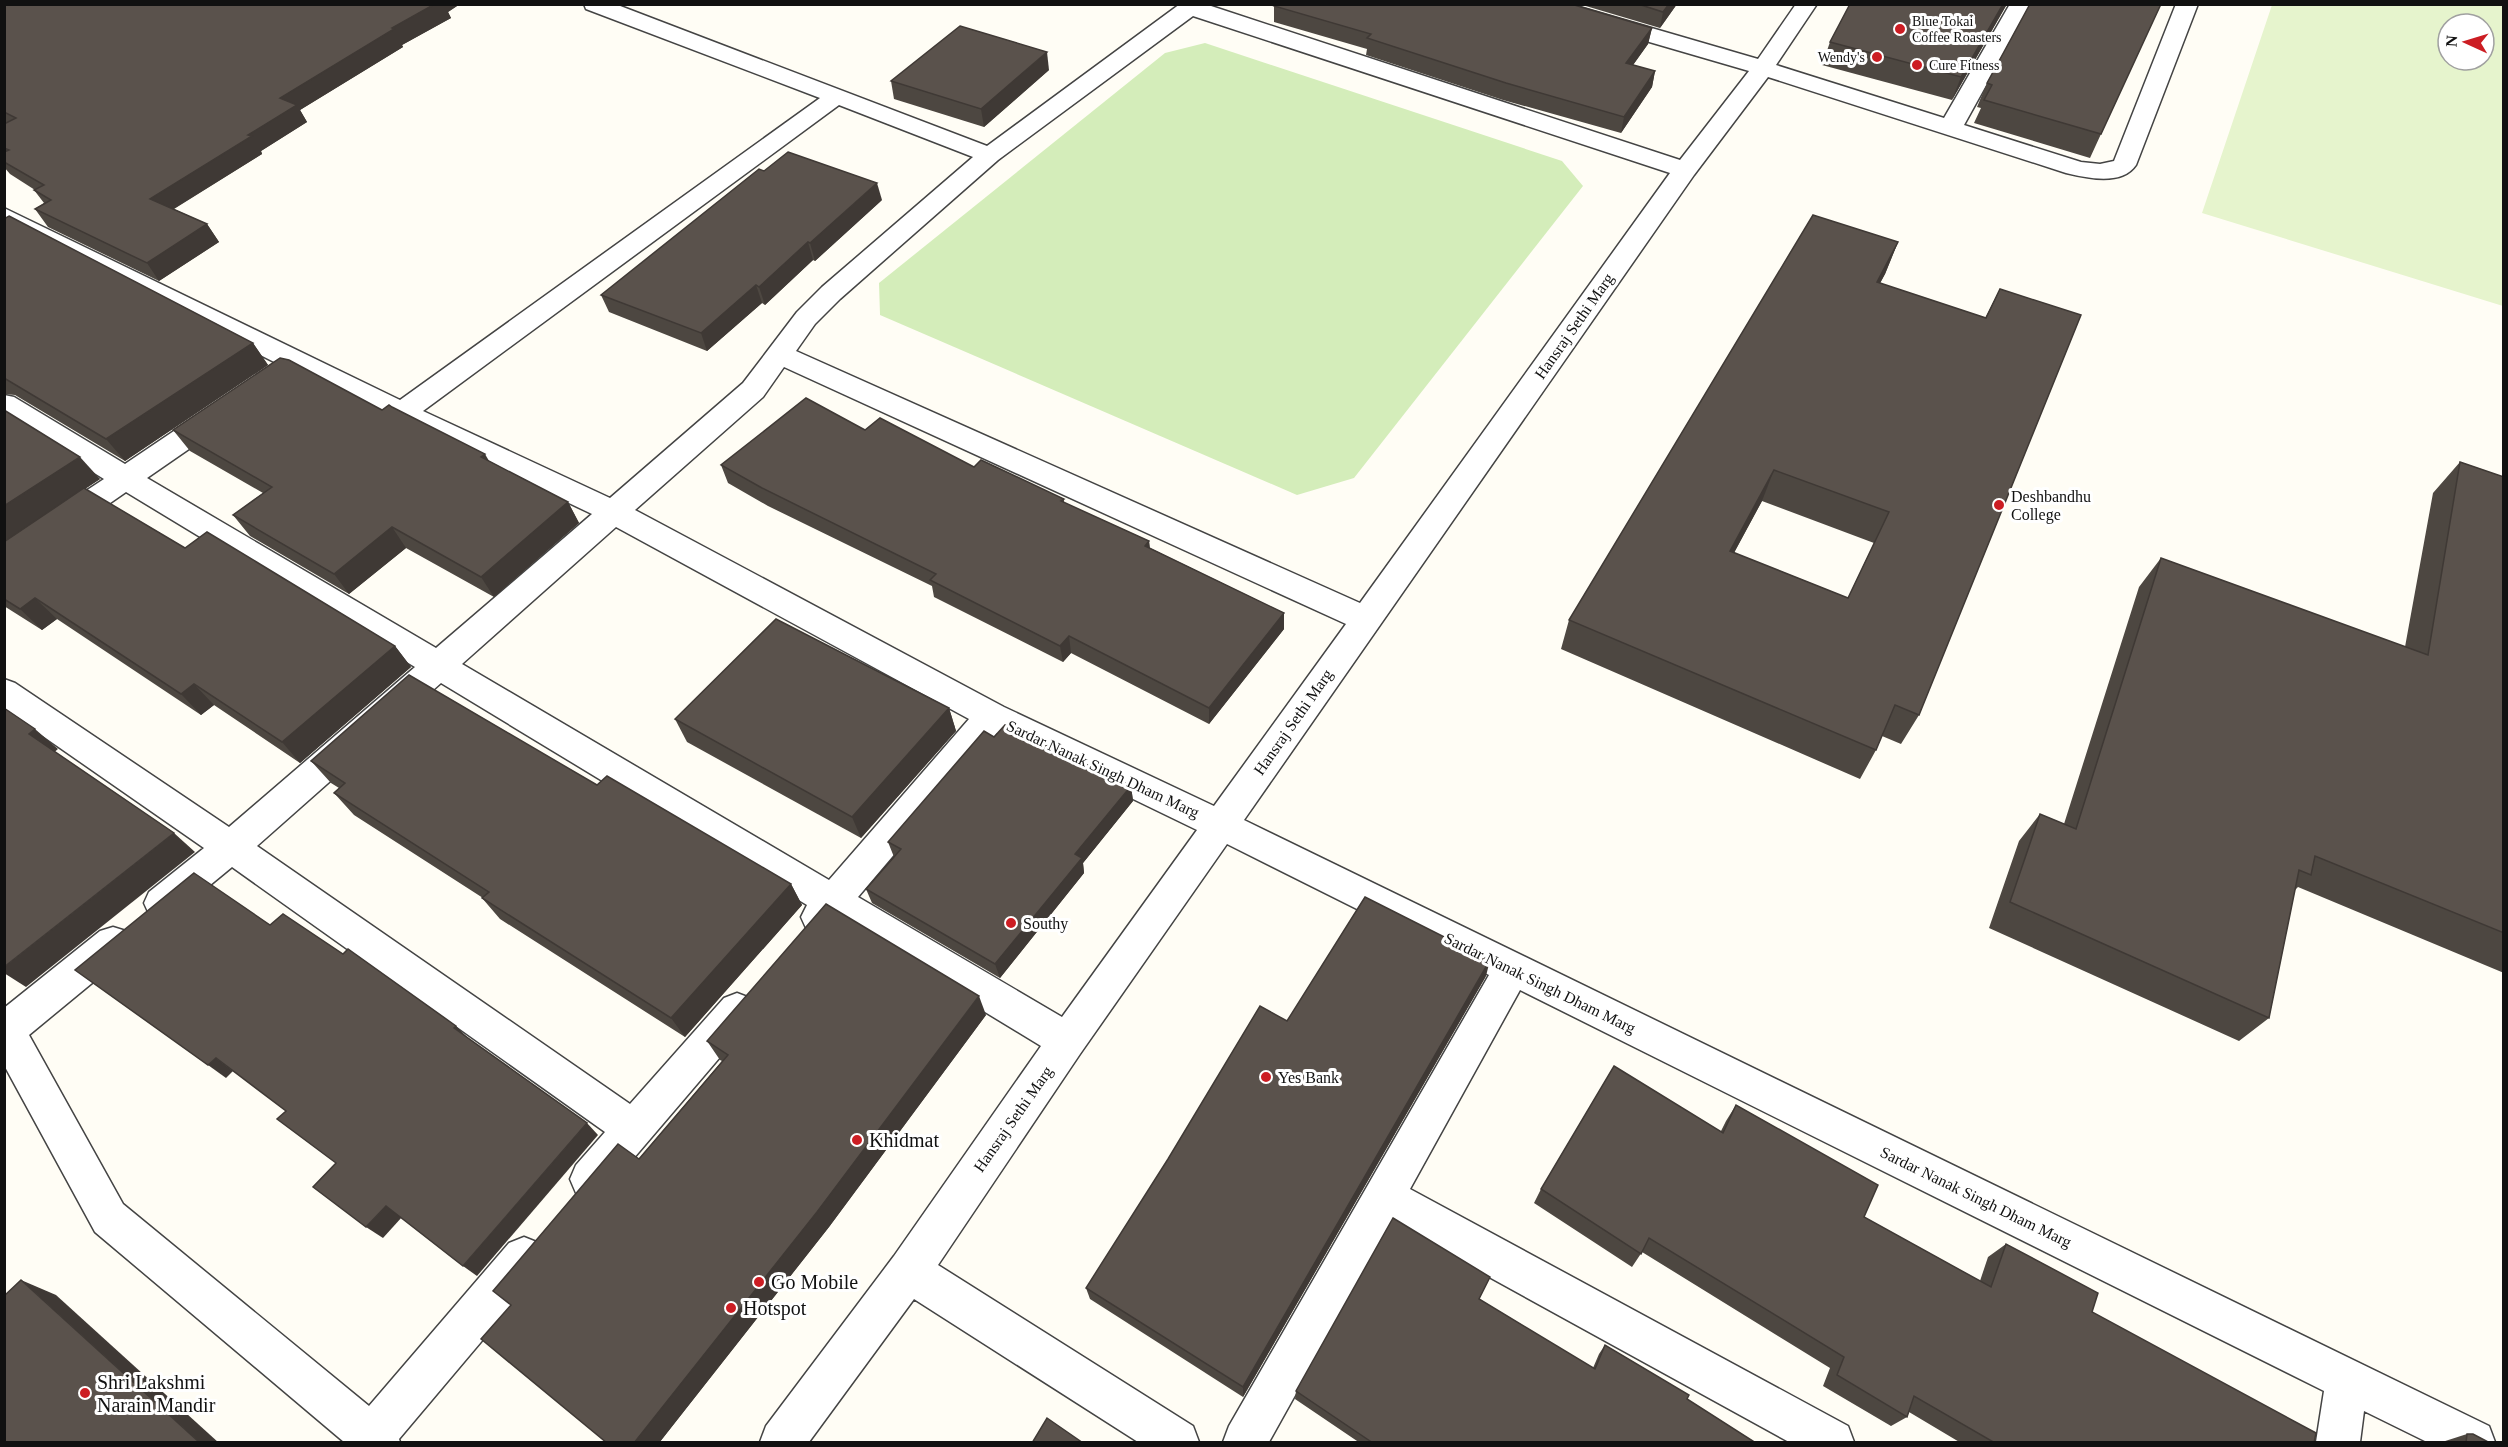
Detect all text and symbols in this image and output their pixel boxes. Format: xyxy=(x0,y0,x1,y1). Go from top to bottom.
north arrow xyxy=(2436,12,2496,72)
place label: Blue Tokai Coffee Roasters xyxy=(1912,14,2002,45)
marker: Blue Tokai Coffee Roasters xyxy=(1893,22,1907,36)
text: N xyxy=(2443,34,2460,47)
place label: Wendy's xyxy=(1818,50,1865,65)
marker: Wendy's xyxy=(1870,50,1884,64)
marker: Cure Fitness xyxy=(1910,58,1924,72)
place label: Cure Fitness xyxy=(1929,58,1999,73)
street label: Hansraj Sethi Marg xyxy=(1531,270,1618,383)
place label: Deshbandhu College xyxy=(2011,488,2091,524)
marker: Deshbandhu College xyxy=(1992,498,2006,512)
street label: Hansraj Sethi Marg xyxy=(1250,666,1337,779)
street label: Sardar Nanak Singh Dham Marg xyxy=(1004,717,1202,822)
place label: Southy xyxy=(1023,915,1068,933)
marker: Southy xyxy=(1004,916,1018,930)
street label: Sardar Nanak Singh Dham Marg xyxy=(1441,929,1638,1038)
street label: Hansraj Sethi Marg xyxy=(970,1063,1057,1176)
place label: Yes Bank xyxy=(1278,1069,1339,1086)
marker: Yes Bank xyxy=(1259,1070,1273,1084)
place label: Khidmat xyxy=(869,1129,939,1151)
marker: Khidmat xyxy=(850,1133,864,1147)
street label: Sardar Nanak Singh Dham Marg xyxy=(1877,1143,2074,1252)
place label: Go Mobile xyxy=(771,1271,858,1293)
marker: Go Mobile xyxy=(752,1275,766,1289)
place label: Hotspot xyxy=(743,1297,807,1320)
marker: Hotspot xyxy=(724,1301,738,1315)
place label: Shri Lakshmi Narain Mandir xyxy=(97,1371,216,1416)
marker: Shri Lakshmi Narain Mandir xyxy=(78,1386,92,1400)

